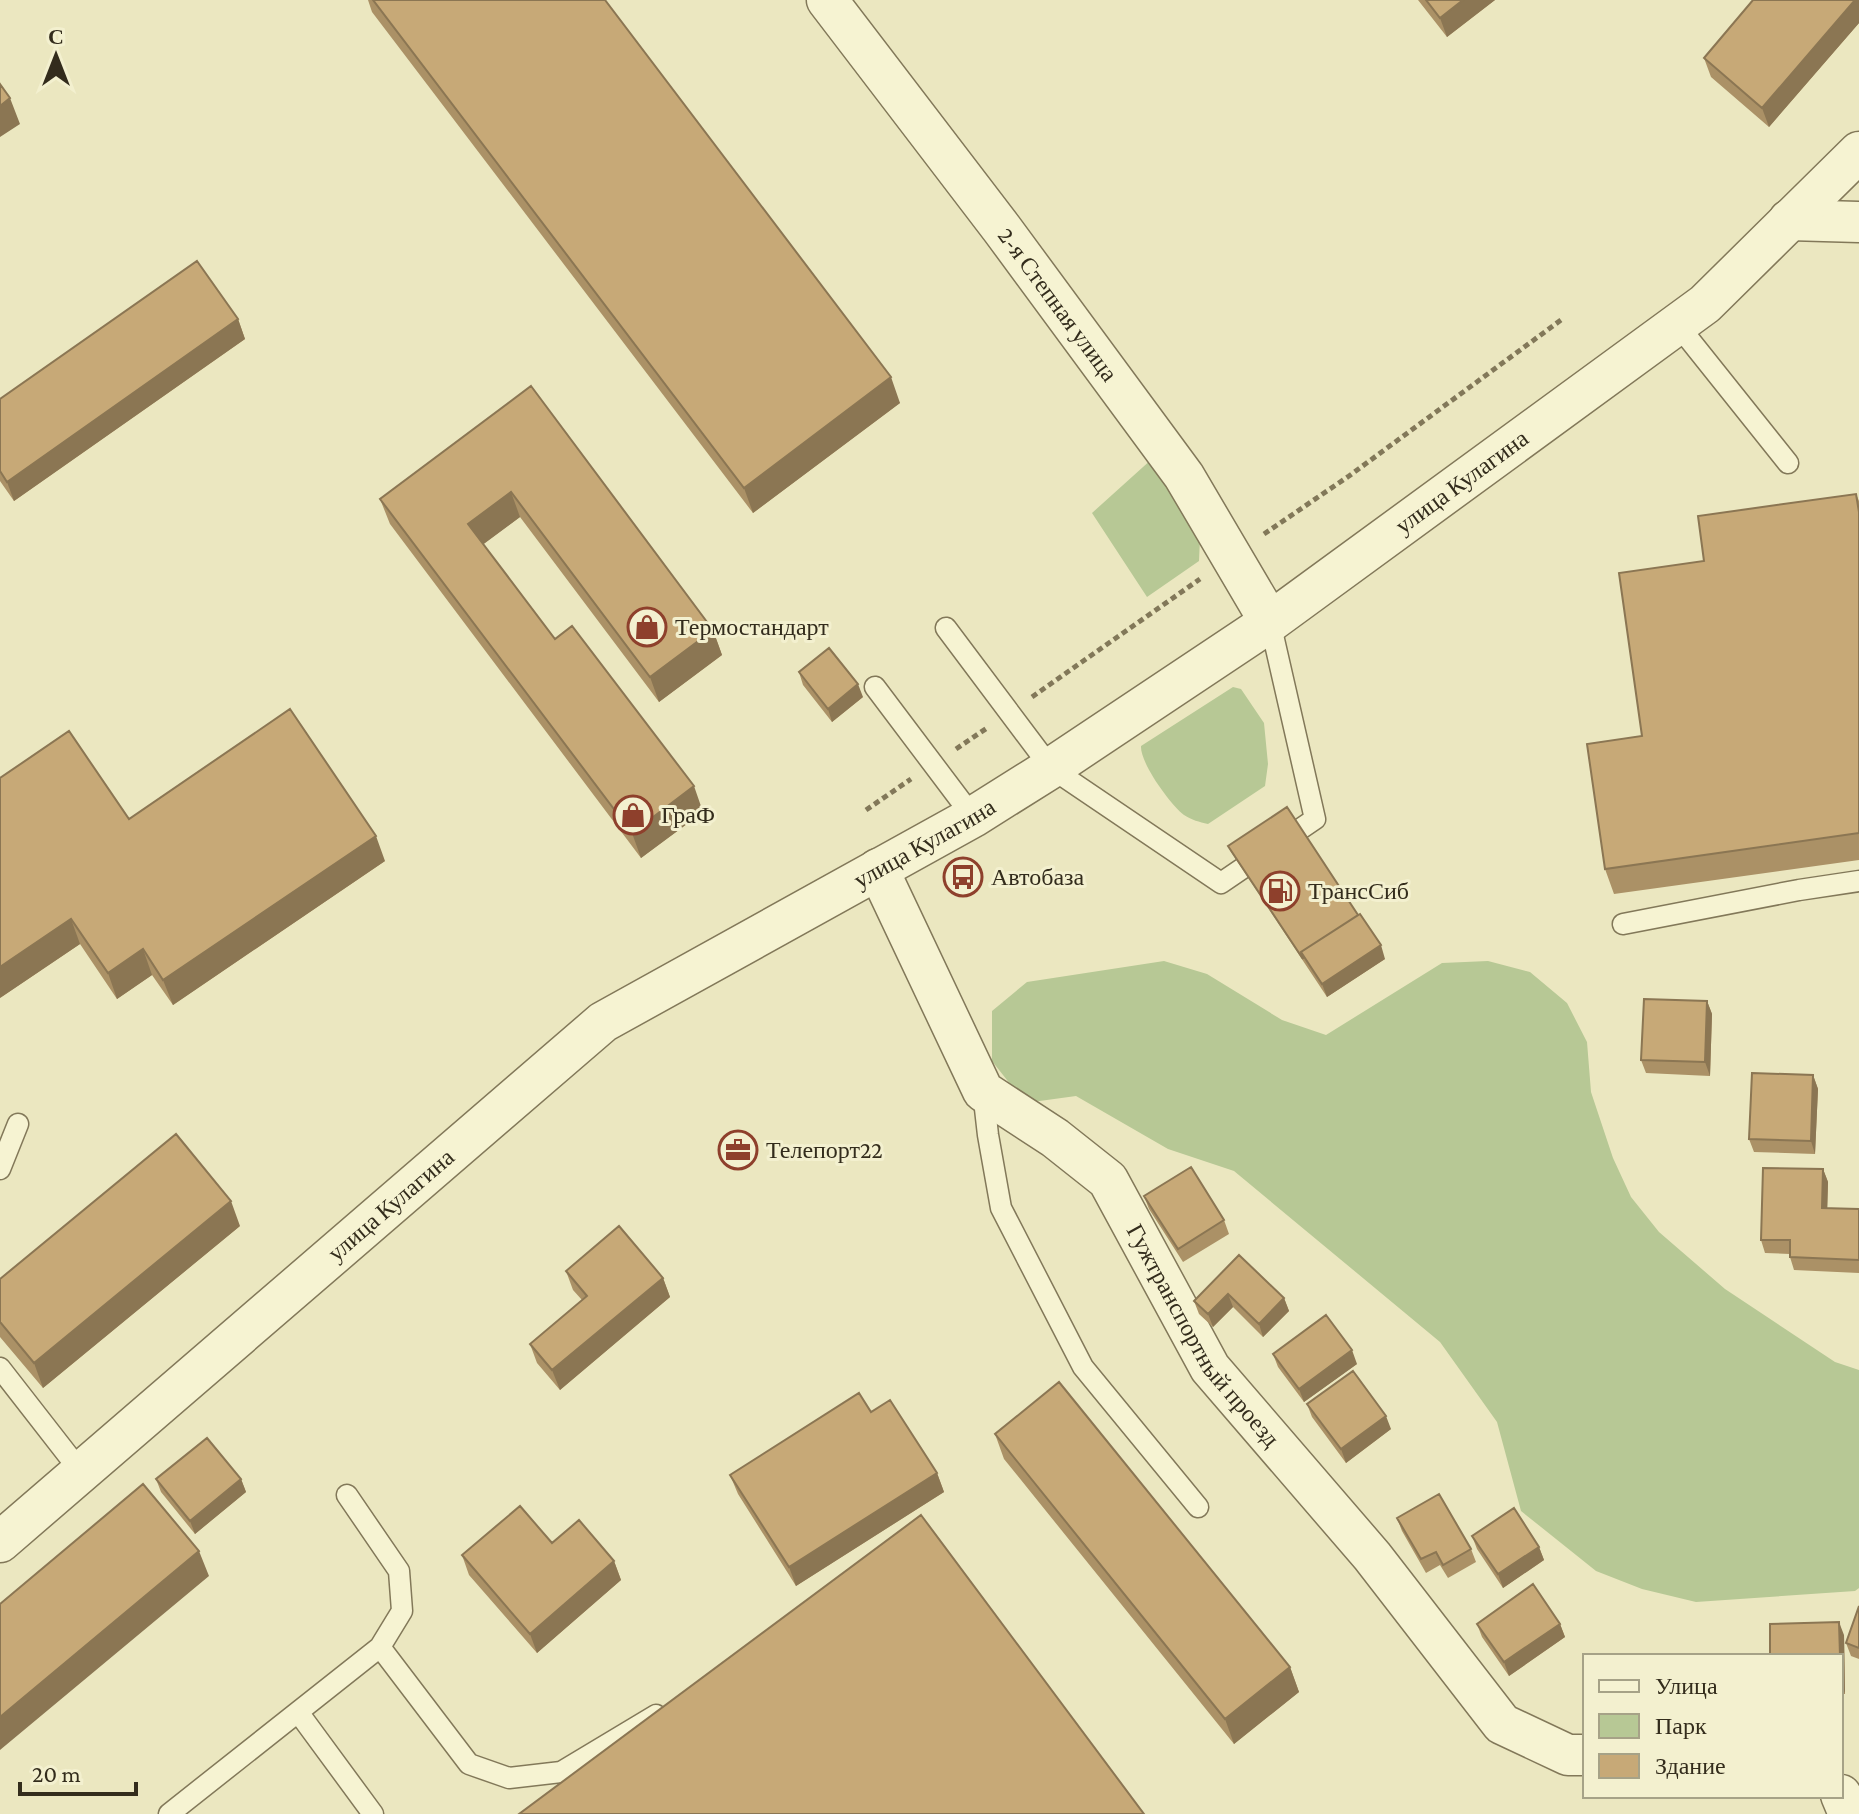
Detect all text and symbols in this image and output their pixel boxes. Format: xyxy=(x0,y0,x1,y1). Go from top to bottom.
north arrow xyxy=(16,16,96,96)
text: С xyxy=(48,24,64,49)
street label: 2-я Степная улица xyxy=(993,222,1124,386)
street label: улица Кулагина xyxy=(1390,424,1533,539)
shop icon: Термостандарт xyxy=(626,606,668,648)
place label: Термостандарт xyxy=(675,613,829,640)
street label: улица Кулагина xyxy=(849,792,1000,893)
shop icon: ГраФ xyxy=(612,794,654,836)
place label: ГраФ xyxy=(661,801,715,828)
bus stop icon: Автобаза xyxy=(942,856,984,898)
place label: Автобаза xyxy=(991,863,1085,890)
fuel station icon: ТрансСиб xyxy=(1259,870,1301,912)
place label: ТрансСиб xyxy=(1308,877,1409,904)
office icon: Телепорт22 xyxy=(717,1129,759,1171)
place label: Телепорт22 xyxy=(766,1136,883,1163)
street label: улица Кулагина xyxy=(322,1143,459,1266)
street label: Гужтранспортный проезд xyxy=(1122,1219,1285,1452)
legend xyxy=(1583,1654,1843,1798)
text: Улица xyxy=(1655,1672,1718,1699)
text: Парк xyxy=(1655,1712,1707,1739)
scale bar xyxy=(20,1746,136,1796)
text: Здание xyxy=(1655,1752,1726,1779)
text: 20 m xyxy=(32,1760,81,1787)

